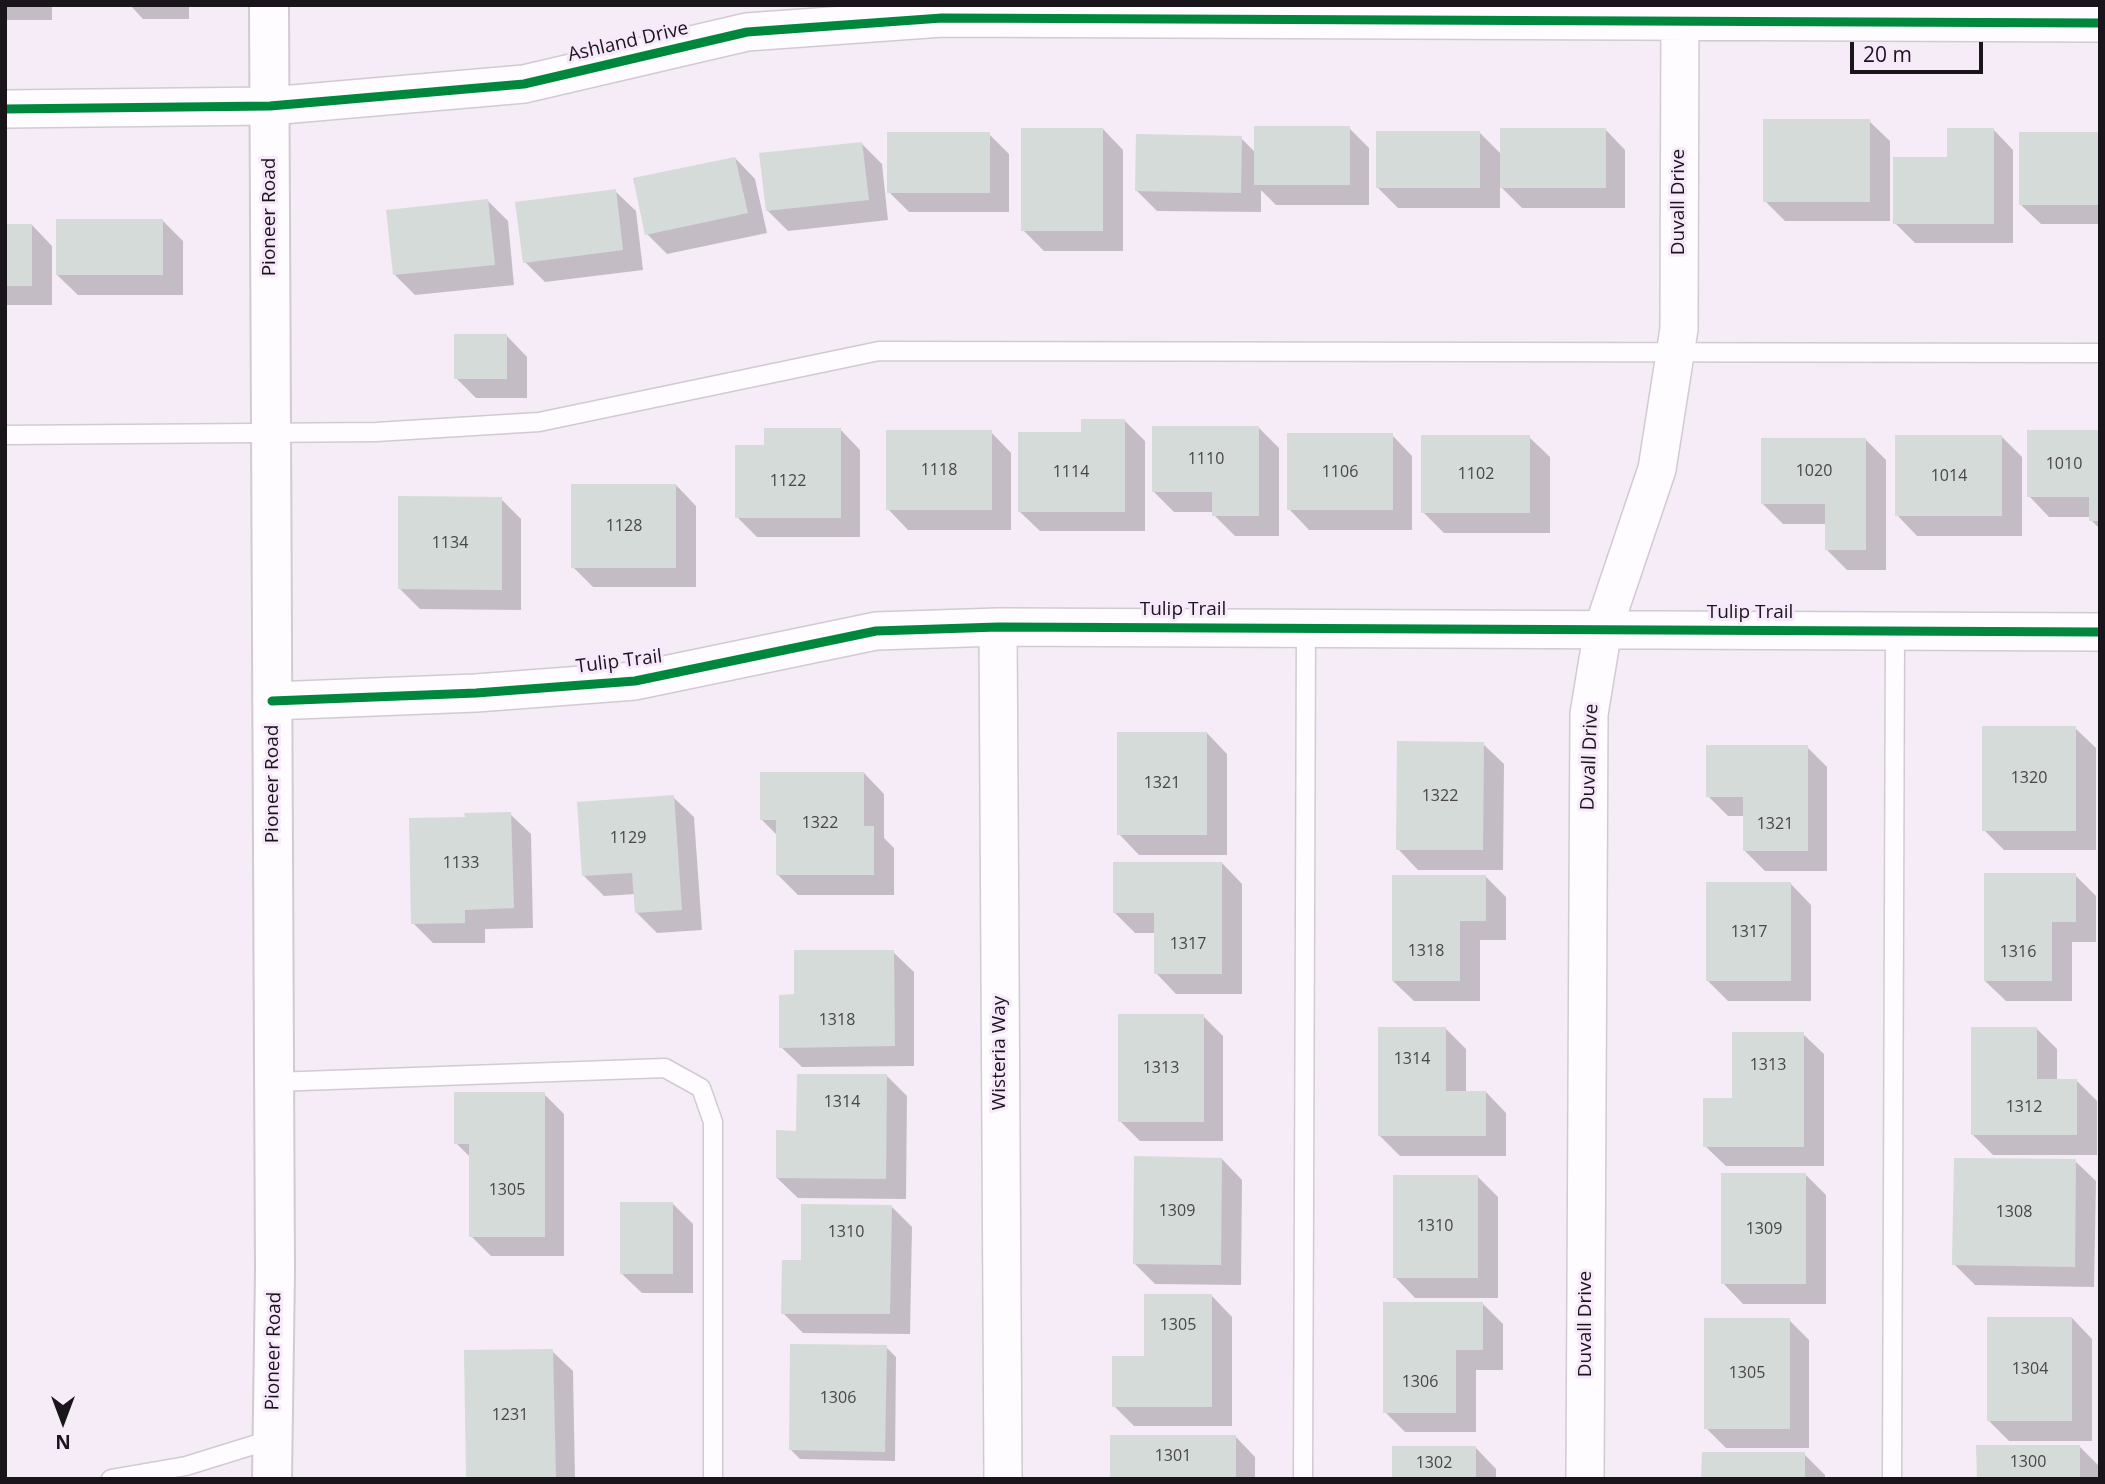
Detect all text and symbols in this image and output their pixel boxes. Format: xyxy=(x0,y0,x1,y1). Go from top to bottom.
street label: Ashland Drive xyxy=(566,17,690,67)
scale bar xyxy=(1853,28,1986,72)
text: 20 m xyxy=(1863,40,1912,68)
street label: Duvall Drive xyxy=(1668,149,1690,255)
street label: Pioneer Road xyxy=(259,158,281,276)
house number: 1110 xyxy=(1188,449,1224,469)
house number: 1010 xyxy=(2046,454,2082,474)
house number: 1118 xyxy=(921,460,957,480)
house number: 1020 xyxy=(1796,461,1832,481)
house number: 1114 xyxy=(1053,462,1089,482)
house number: 1106 xyxy=(1322,462,1358,482)
house number: 1102 xyxy=(1458,464,1494,484)
house number: 1014 xyxy=(1931,466,1967,486)
house number: 1122 xyxy=(770,471,806,491)
house number: 1128 xyxy=(606,516,642,536)
house number: 1134 xyxy=(432,533,468,553)
street label: Tulip Trail xyxy=(1140,599,1226,621)
street label: Tulip Trail xyxy=(1707,602,1793,624)
street label: Tulip Trail xyxy=(575,645,663,679)
street label: Duvall Drive xyxy=(1577,703,1603,811)
street label: Pioneer Road xyxy=(262,725,284,843)
house number: 1320 xyxy=(2011,768,2047,788)
house number: 1321 xyxy=(1144,773,1180,793)
house number: 1322 xyxy=(1422,786,1458,806)
house number: 1322 xyxy=(802,813,838,833)
house number: 1321 xyxy=(1757,814,1793,834)
house number: 1129 xyxy=(610,828,646,848)
house number: 1133 xyxy=(443,853,479,873)
house number: 1317 xyxy=(1731,922,1767,942)
house number: 1317 xyxy=(1170,934,1206,954)
house number: 1318 xyxy=(1408,941,1444,961)
house number: 1316 xyxy=(2000,942,2036,962)
street label: Wisteria Way xyxy=(989,996,1011,1110)
house number: 1318 xyxy=(819,1010,855,1030)
house number: 1314 xyxy=(1394,1049,1430,1069)
house number: 1313 xyxy=(1750,1055,1786,1075)
house number: 1313 xyxy=(1143,1058,1179,1078)
house number: 1314 xyxy=(824,1092,860,1112)
house number: 1312 xyxy=(2006,1097,2042,1117)
house number: 1305 xyxy=(489,1180,525,1200)
house number: 1309 xyxy=(1159,1201,1195,1221)
house number: 1308 xyxy=(1996,1202,2032,1222)
house number: 1310 xyxy=(1417,1216,1453,1236)
house number: 1309 xyxy=(1746,1219,1782,1239)
house number: 1310 xyxy=(828,1222,864,1242)
street label: Duvall Drive xyxy=(1575,1271,1597,1377)
street label: Pioneer Road xyxy=(262,1291,286,1411)
house number: 1305 xyxy=(1160,1315,1196,1335)
house number: 1304 xyxy=(2012,1359,2048,1379)
house number: 1305 xyxy=(1729,1363,1765,1383)
house number: 1306 xyxy=(1402,1372,1438,1392)
north arrow xyxy=(28,1386,98,1456)
house number: 1306 xyxy=(820,1388,856,1408)
house number: 1231 xyxy=(492,1405,528,1425)
text: N xyxy=(55,1429,71,1455)
house number: 1301 xyxy=(1155,1446,1191,1466)
house number: 1300 xyxy=(2010,1452,2046,1472)
house number: 1302 xyxy=(1416,1453,1452,1473)

